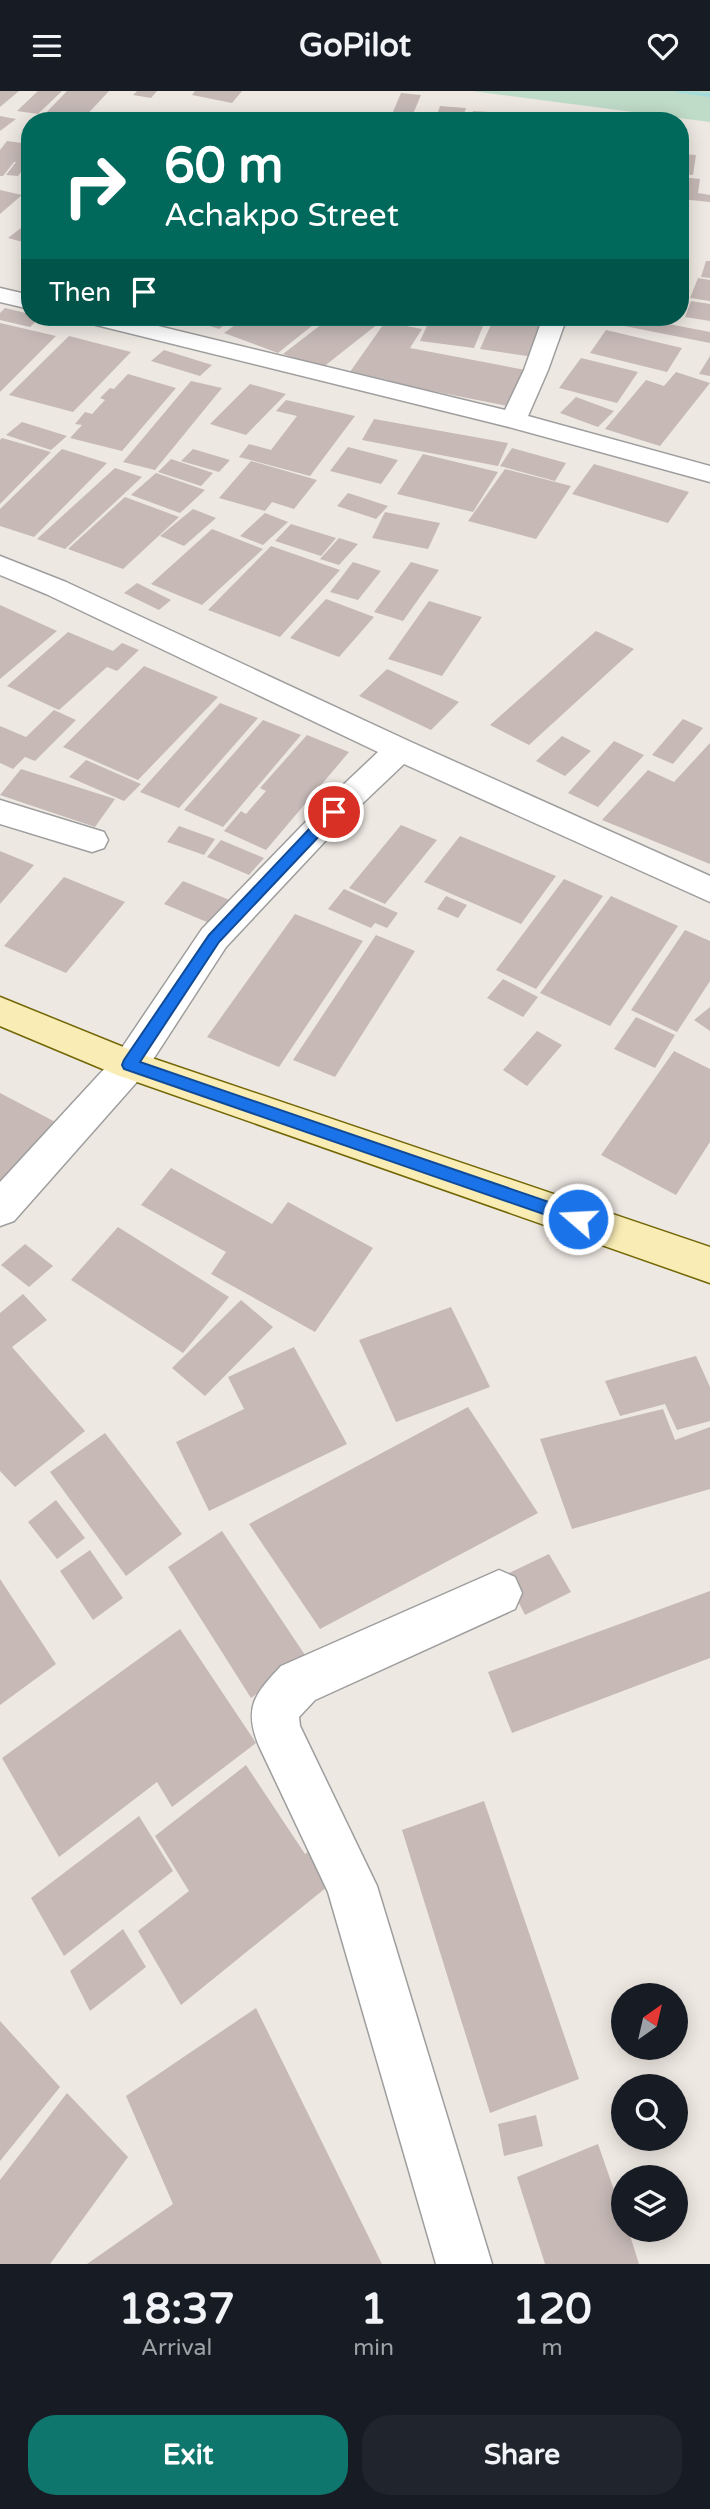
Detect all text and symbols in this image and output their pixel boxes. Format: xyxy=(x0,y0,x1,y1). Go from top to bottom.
icon: menu xyxy=(28,27,66,65)
text: GoPilot xyxy=(299,27,411,65)
icon: heart xyxy=(644,27,682,65)
text: 60 m xyxy=(164,137,283,196)
icon: right xyxy=(49,140,140,231)
text: Achakpo Street xyxy=(164,197,399,235)
icon: arrive xyxy=(125,273,163,311)
text: Then xyxy=(49,277,111,308)
pin xyxy=(304,782,364,842)
icon: arrive xyxy=(315,793,353,831)
position arrow xyxy=(541,1182,615,1256)
north arrow xyxy=(611,1983,688,2060)
map controls xyxy=(611,1983,688,2242)
button: search xyxy=(611,2074,688,2151)
button: layers xyxy=(611,2165,688,2242)
text: 18:37 xyxy=(118,2284,235,2335)
text: 1 xyxy=(360,2284,387,2335)
text: 120 xyxy=(512,2284,592,2335)
text: Arrival xyxy=(141,2334,212,2362)
text: min xyxy=(353,2334,394,2362)
text: m xyxy=(541,2334,563,2362)
button: Exit xyxy=(28,2415,348,2495)
button: Share xyxy=(362,2415,682,2495)

